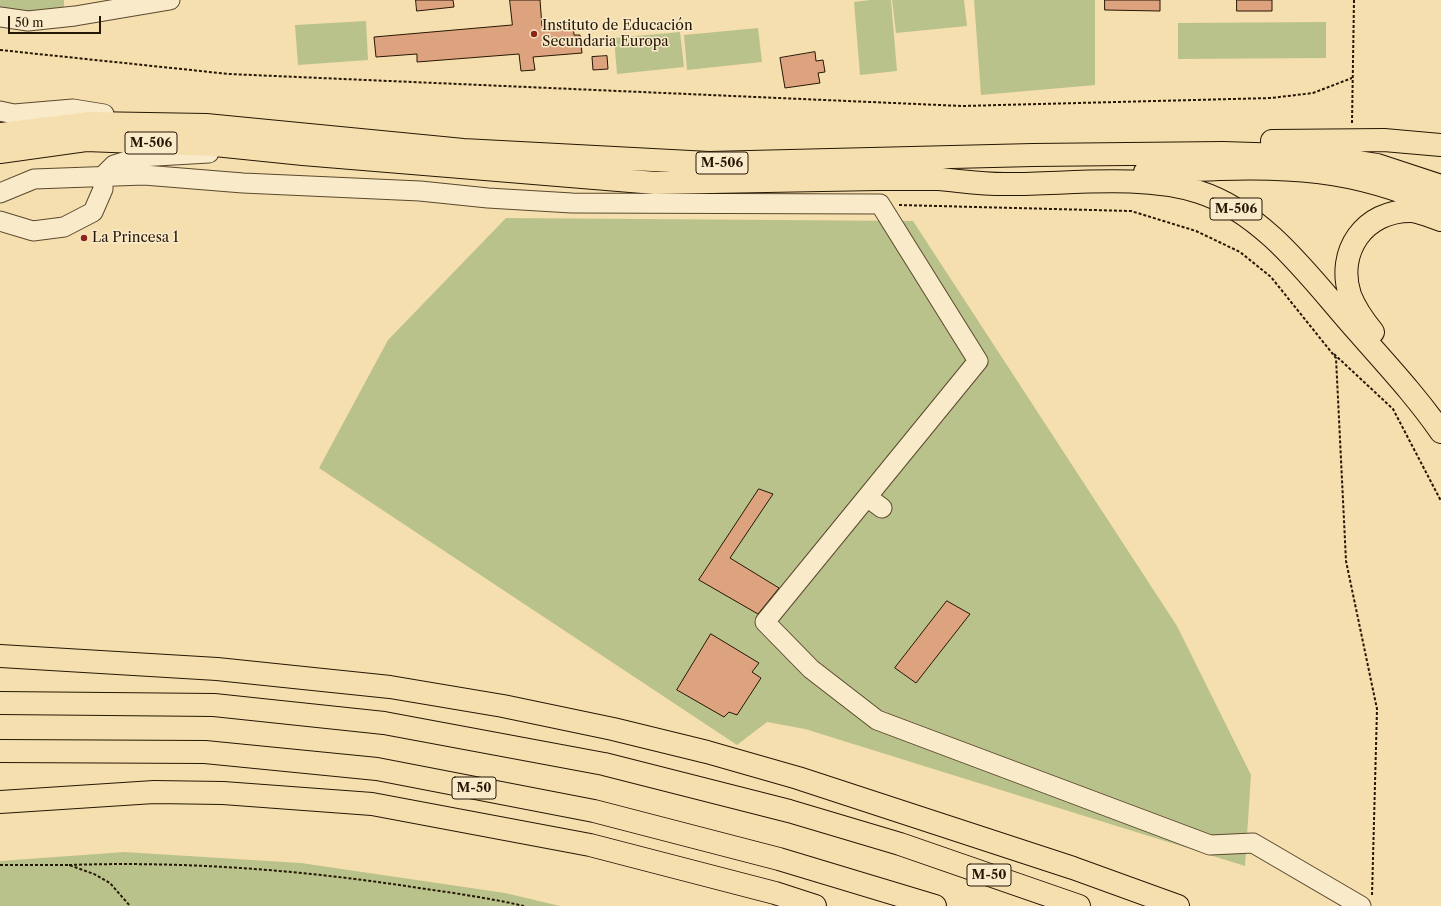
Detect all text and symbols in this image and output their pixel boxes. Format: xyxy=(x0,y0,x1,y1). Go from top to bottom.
scale bar xyxy=(10,8,103,34)
text: 50 m xyxy=(15,15,44,30)
place label: Instituto de Educación Secundaria Europa xyxy=(542,18,693,50)
marker: Instituto de Educación Secundaria Europa xyxy=(529,29,539,39)
road number: M-506 xyxy=(125,132,177,154)
road number: M-506 xyxy=(696,152,748,174)
road number: M-506 xyxy=(1210,198,1262,220)
place label: La Princesa 1 xyxy=(92,230,179,246)
marker: La Princesa 1 xyxy=(79,233,89,243)
road number: M-50 xyxy=(452,777,496,799)
road number: M-50 xyxy=(967,864,1011,886)

